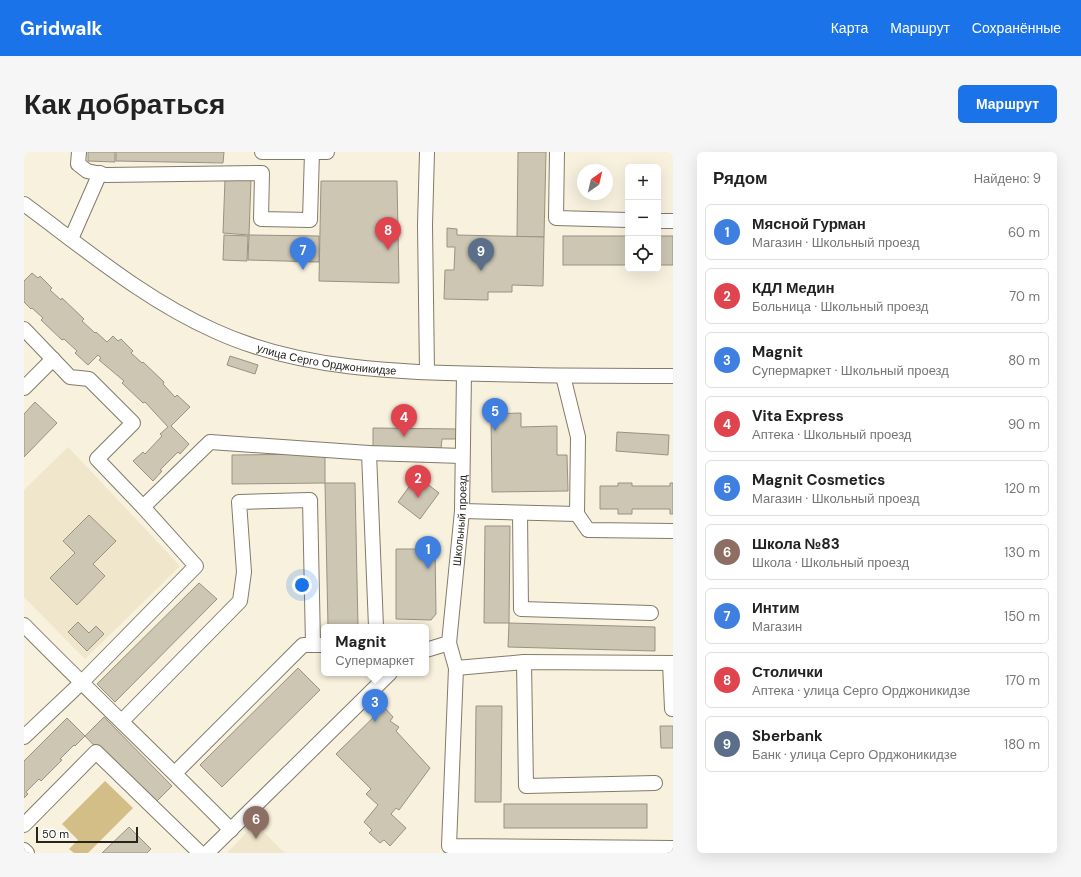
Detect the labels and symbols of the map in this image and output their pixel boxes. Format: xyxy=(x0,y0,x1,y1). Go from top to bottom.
north arrow xyxy=(577,164,613,200)
pin: 8 xyxy=(375,217,401,250)
pin: 7 xyxy=(290,237,316,270)
pin: 9 xyxy=(468,238,494,271)
street label: улица Серго Орджоникидзе xyxy=(255,341,397,378)
pin: 5 xyxy=(482,398,508,431)
pin: 4 xyxy=(391,404,417,437)
pin: 2 xyxy=(405,465,431,498)
street label: Школьный проезд xyxy=(450,474,470,567)
pin: 1 xyxy=(415,536,441,569)
your location xyxy=(292,575,312,595)
pin: 3 xyxy=(362,689,388,722)
pin: 6 xyxy=(243,806,269,839)
scale bar xyxy=(36,825,138,844)

